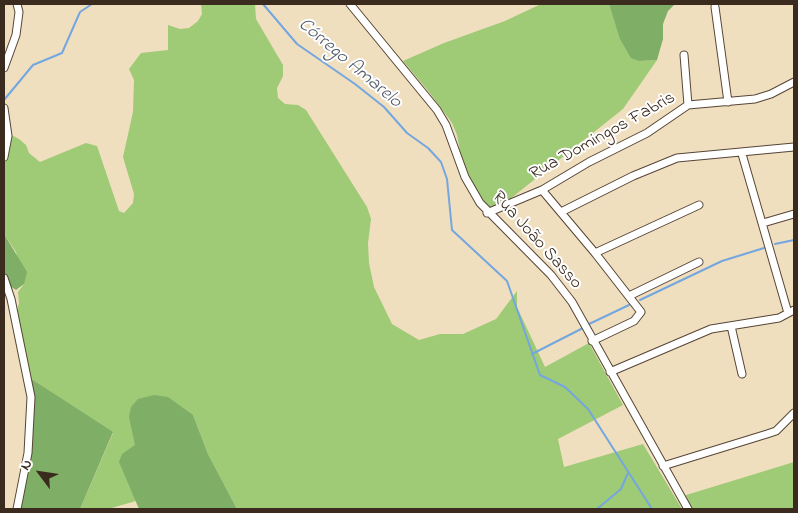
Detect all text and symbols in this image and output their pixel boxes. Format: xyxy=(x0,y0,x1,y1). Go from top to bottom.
water label: Córrego Amarelo xyxy=(293,14,405,114)
street label: Rua Domingos Fabris xyxy=(526,88,680,186)
street label: Rua João Sasso xyxy=(486,188,586,294)
north arrow xyxy=(15,448,65,498)
text: N xyxy=(15,456,38,474)

